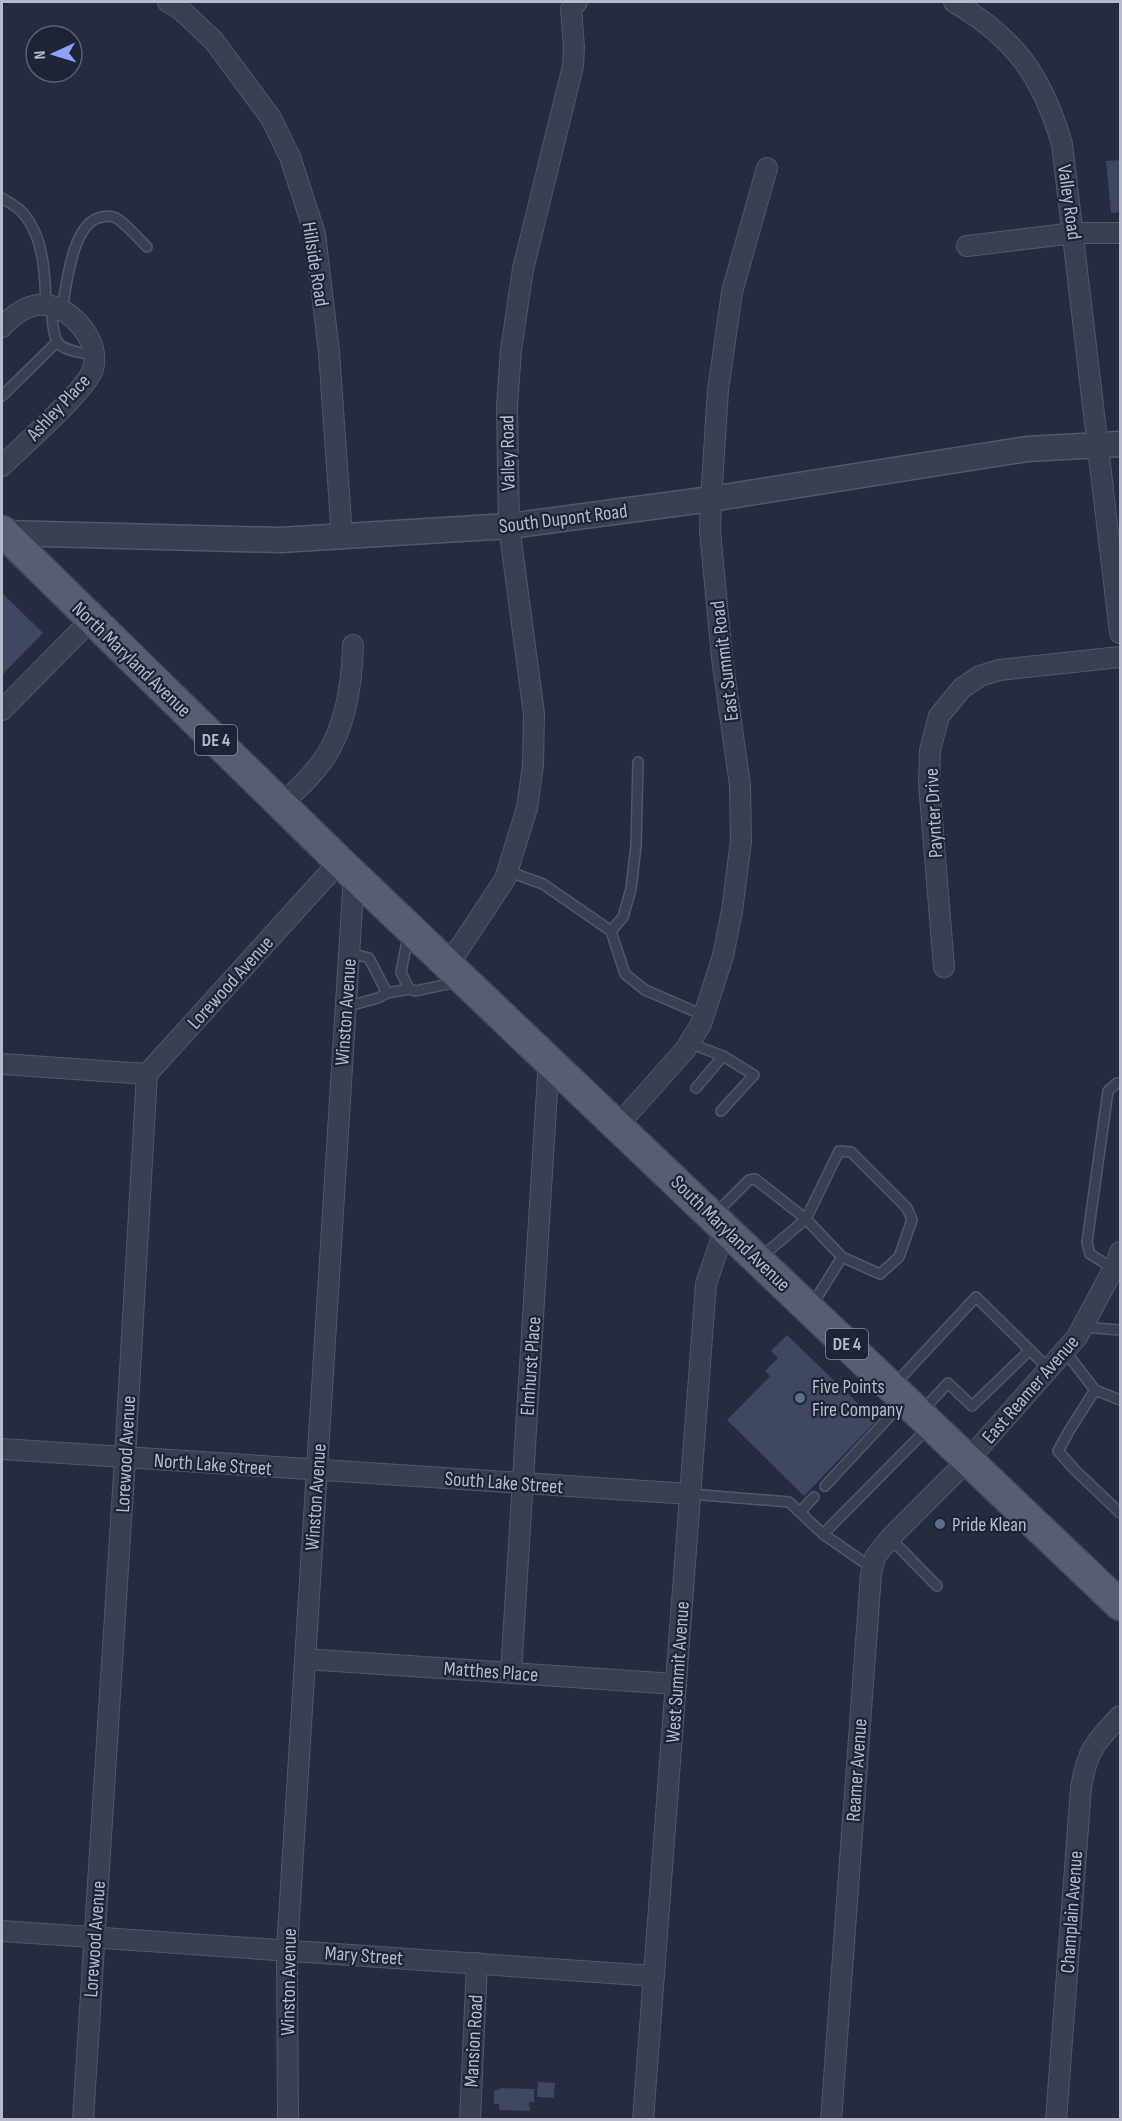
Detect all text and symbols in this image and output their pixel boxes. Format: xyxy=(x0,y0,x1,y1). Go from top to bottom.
north arrow xyxy=(24,24,84,84)
text: N xyxy=(31,50,50,60)
street label: Valley Road xyxy=(1052,163,1086,241)
street label: Hillside Road xyxy=(297,220,334,308)
street label: Ashley Place xyxy=(21,369,96,447)
street label: Valley Road xyxy=(495,415,521,491)
street label: South Dupont Road xyxy=(498,499,629,539)
street label: North Maryland Avenue xyxy=(67,597,196,723)
street label: East Summit Road xyxy=(706,599,744,722)
road number: DE 4 xyxy=(195,725,237,755)
street label: Paynter Drive xyxy=(920,767,948,859)
street label: Lorewood Avenue xyxy=(183,931,279,1034)
street label: Winston Avenue xyxy=(330,958,362,1066)
street label: South Maryland Avenue xyxy=(666,1171,795,1297)
street label: Elmhurst Place xyxy=(516,1316,546,1417)
road number: DE 4 xyxy=(826,1329,868,1359)
street label: East Reamer Avenue xyxy=(977,1331,1084,1449)
place label: Five Points Fire Company xyxy=(812,1375,903,1422)
marker: Five Points Fire Company xyxy=(793,1391,807,1405)
street label: Lorewood Avenue xyxy=(111,1395,141,1513)
street label: Winston Avenue xyxy=(300,1443,332,1551)
street label: North Lake Street xyxy=(153,1449,273,1481)
street label: South Lake Street xyxy=(444,1467,564,1499)
place label: Pride Klean xyxy=(952,1513,1027,1537)
marker: Pride Klean xyxy=(933,1517,947,1531)
street label: West Summit Avenue xyxy=(661,1601,695,1744)
street label: Matthes Place xyxy=(443,1657,539,1687)
street label: Reamer Avenue xyxy=(841,1718,873,1823)
street label: Champlain Avenue xyxy=(1056,1850,1088,1974)
street label: Lorewood Avenue xyxy=(79,1880,111,1998)
street label: Winston Avenue xyxy=(276,1928,302,2036)
street label: Mary Street xyxy=(324,1941,404,1971)
street label: Mansion Road xyxy=(460,1994,488,2088)

